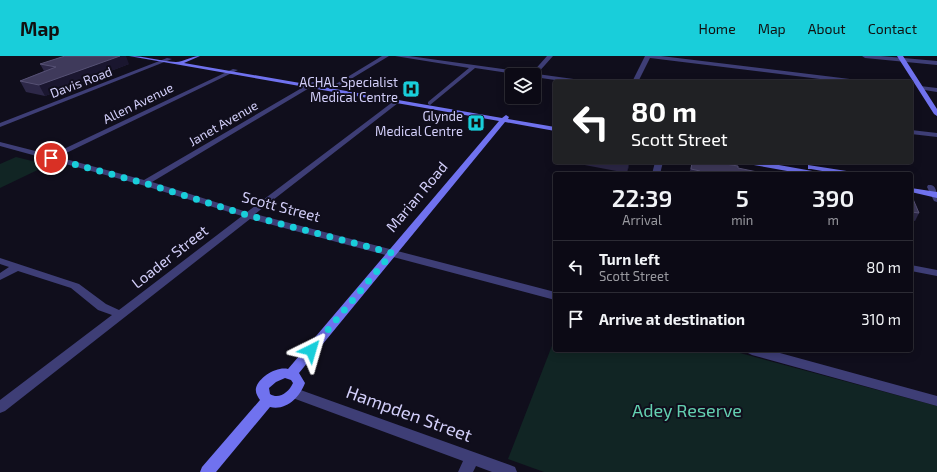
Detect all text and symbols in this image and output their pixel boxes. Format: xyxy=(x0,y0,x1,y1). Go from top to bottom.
text: Map xyxy=(20,17,60,40)
text: Home xyxy=(699,20,736,37)
text: Map xyxy=(758,20,786,37)
text: About xyxy=(808,20,846,37)
text: Contact xyxy=(868,20,917,37)
street label: Davis Road xyxy=(48,63,114,101)
map controls xyxy=(505,68,541,104)
button: layers xyxy=(505,68,541,104)
place label: ACHAL Specialist Medical Centre xyxy=(299,74,398,105)
street label: Allen Avenue xyxy=(100,79,176,127)
hospital icon: ACHAL Specialist Medical Centre xyxy=(401,79,421,99)
text: 80 m xyxy=(631,94,697,128)
icon: left xyxy=(565,96,617,148)
street label: Janet Avenue xyxy=(186,97,260,149)
place label: Glynde Medical Centre xyxy=(375,108,463,139)
hospital icon: Glynde Medical Centre xyxy=(466,113,486,133)
text: Scott Street xyxy=(631,128,728,150)
pin xyxy=(34,141,68,175)
icon: arrive xyxy=(40,147,62,169)
street label: Marian Road xyxy=(382,158,451,235)
text: 22:39 xyxy=(612,183,673,212)
text: 5 xyxy=(736,183,749,212)
text: 390 xyxy=(812,183,854,212)
street label: Scott Street xyxy=(240,187,323,225)
text: Arrival xyxy=(622,212,662,228)
text: min xyxy=(731,212,753,228)
text: m xyxy=(827,212,839,228)
street label: Loader Street xyxy=(128,221,211,292)
text: Turn left xyxy=(599,250,660,268)
icon: left xyxy=(565,256,587,278)
text: 80 m xyxy=(866,258,901,276)
text: Scott Street xyxy=(599,268,669,284)
icon: arrive xyxy=(565,308,587,330)
text: Arrive at destination xyxy=(599,310,745,328)
text: 310 m xyxy=(861,310,901,328)
position arrow xyxy=(290,329,332,371)
street label: Hampden Street xyxy=(343,380,476,446)
park label: Adey Reserve xyxy=(632,399,742,421)

